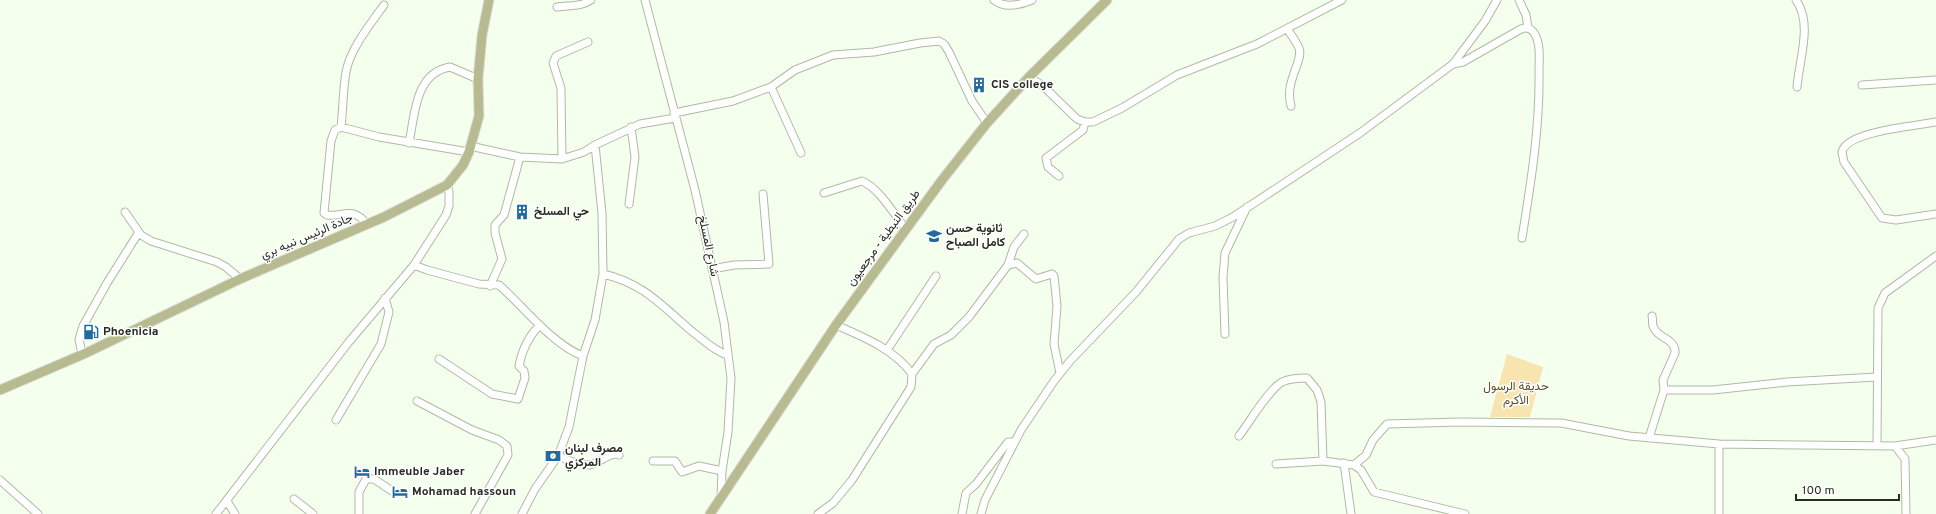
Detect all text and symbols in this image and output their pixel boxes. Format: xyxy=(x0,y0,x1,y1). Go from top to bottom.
building icon: CIS college xyxy=(970,76,988,94)
place label: CIS college xyxy=(991,77,1053,93)
street label: طريق النبطية - مرجعيون xyxy=(844,187,924,289)
building icon: حي المسلخ xyxy=(513,203,531,221)
place label: حي المسلخ xyxy=(534,204,589,221)
street label: جادة الرئيس نبيه بري xyxy=(258,210,356,265)
street label: شارع المسلخ xyxy=(694,214,722,278)
place label: ثانوية حسن كامل الصباح xyxy=(946,221,1006,251)
school or university icon: ثانوية حسن كامل الصباح xyxy=(925,227,943,245)
fuel station icon: Phoenicia xyxy=(82,323,100,341)
place label: Phoenicia xyxy=(103,324,159,340)
park label: حديقة الرسول الأكرم xyxy=(1483,379,1549,409)
place label: مصرف لبنان المركزي xyxy=(565,441,623,472)
bank icon: مصرف لبنان المركزي xyxy=(544,447,562,465)
hotel icon: Immeuble Jaber xyxy=(353,463,371,481)
place label: Immeuble Jaber xyxy=(374,464,465,480)
scale bar xyxy=(1796,476,1899,502)
hotel icon: Mohamad hassoun xyxy=(391,483,409,501)
text: 100 m xyxy=(1802,483,1835,499)
place label: Mohamad hassoun xyxy=(412,484,516,500)

